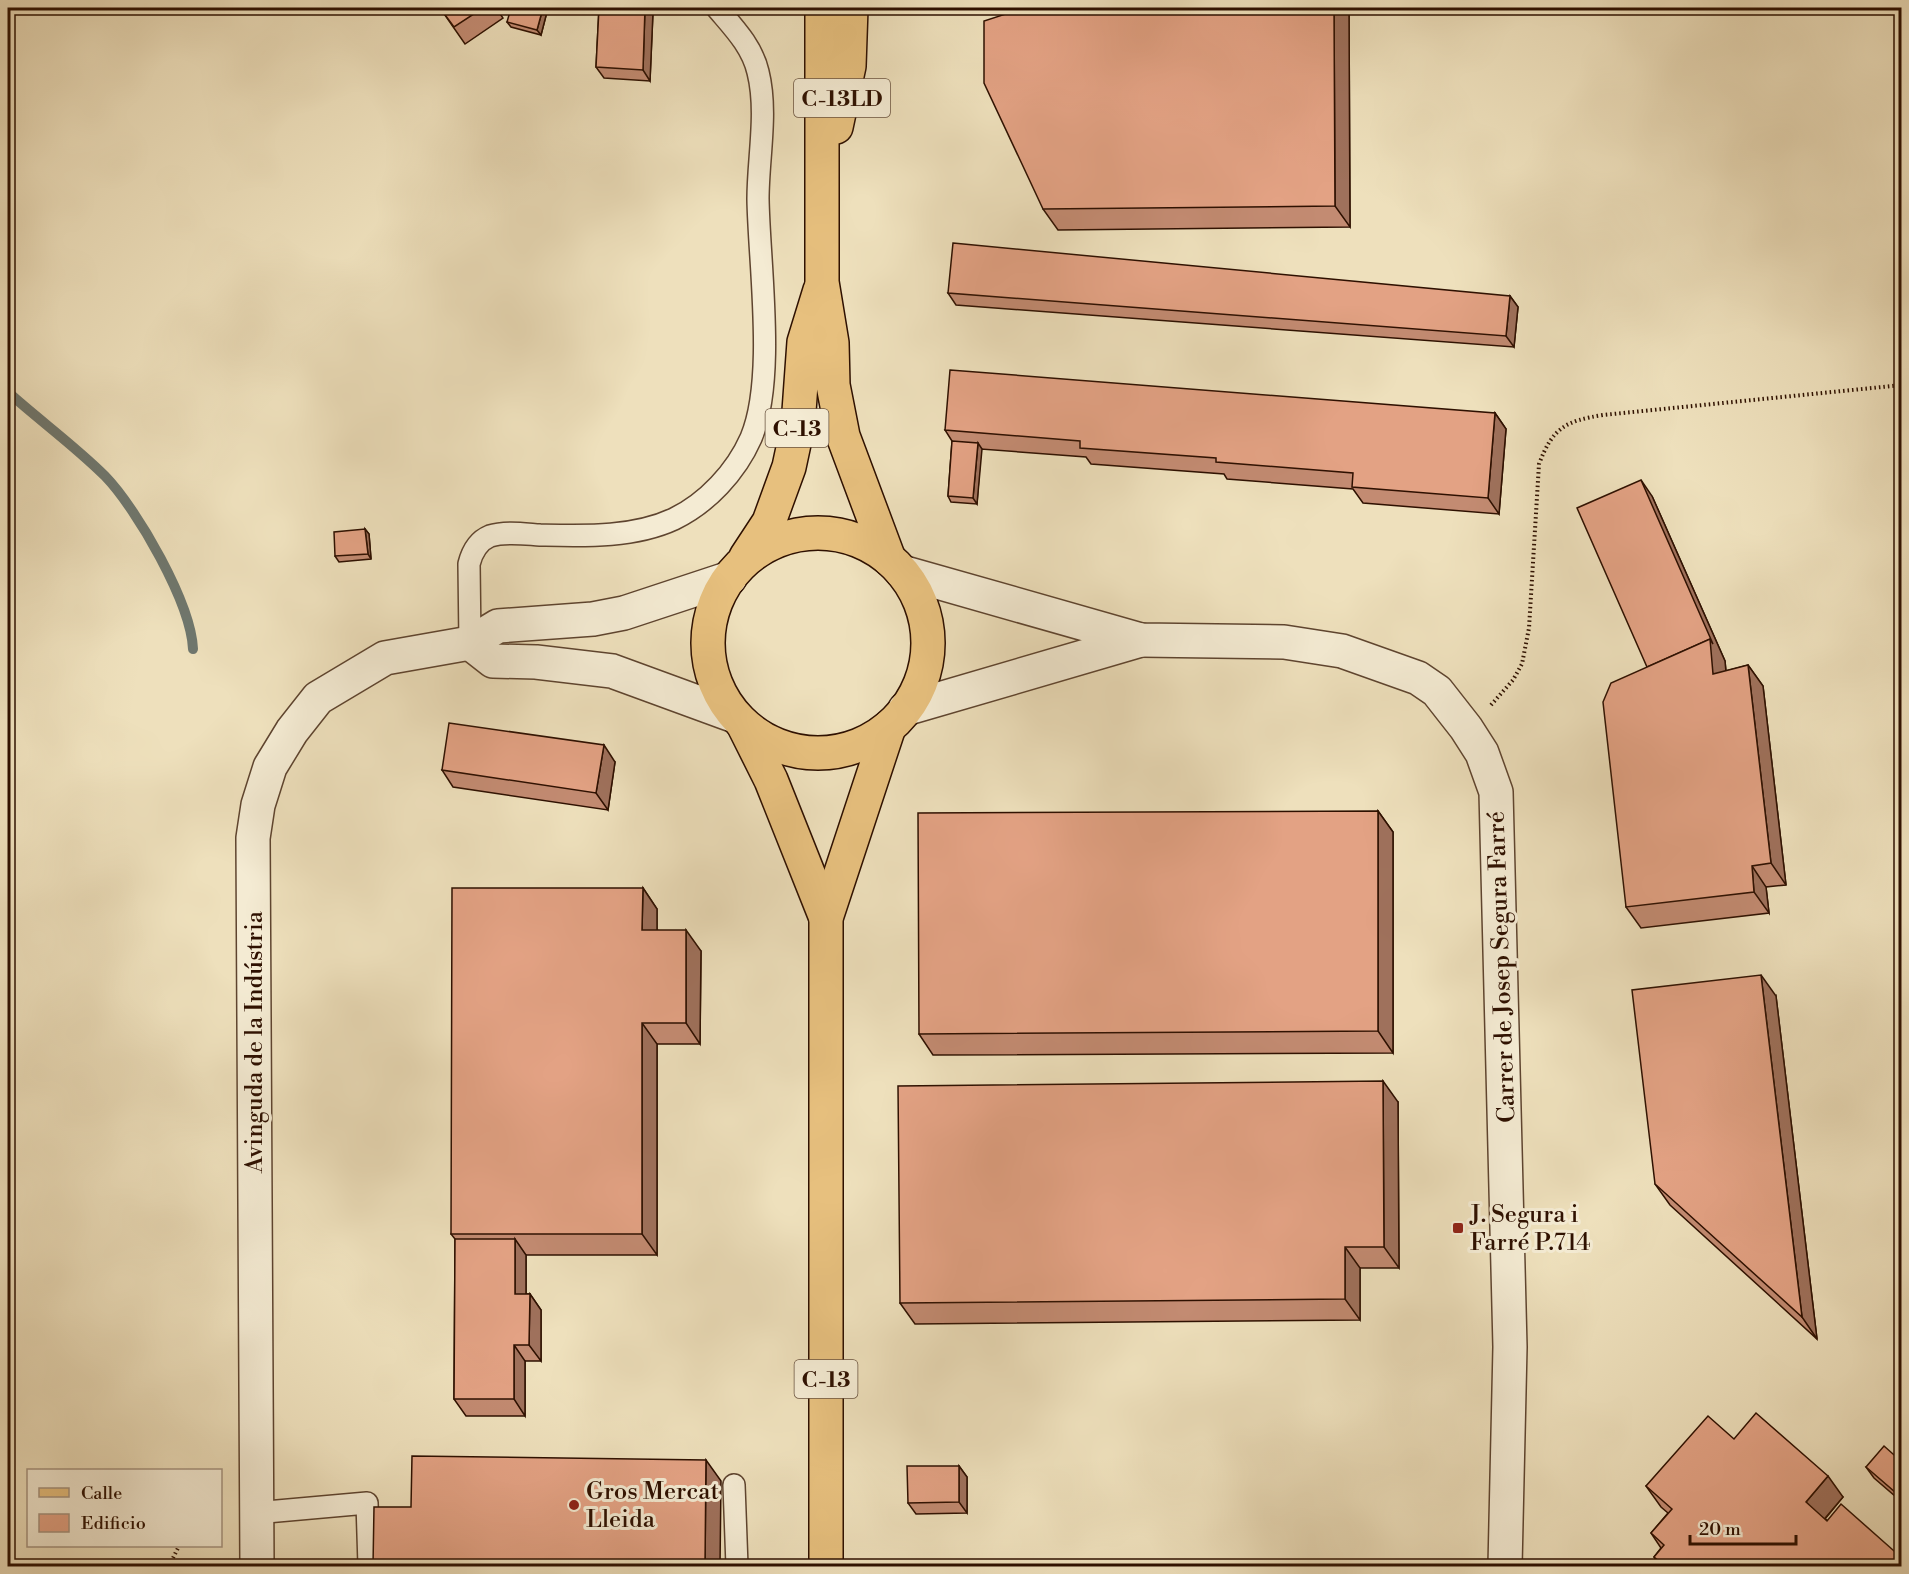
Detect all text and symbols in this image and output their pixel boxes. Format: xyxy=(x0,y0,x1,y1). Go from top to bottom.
road number: C-13LD xyxy=(794,79,890,117)
road number: C-13 xyxy=(766,409,828,447)
street label: Carrer de Josep Segura Farré xyxy=(1482,811,1522,1123)
street label: Avinguda de la Indústria xyxy=(240,910,270,1174)
place label: J. Segura i Farré P.714 xyxy=(1469,1200,1590,1258)
marker: J. Segura i Farré P.714 xyxy=(1451,1221,1465,1235)
road number: C-13 xyxy=(794,1360,858,1398)
legend xyxy=(27,1469,222,1547)
place label: Gros Mercat Lleida xyxy=(586,1477,719,1535)
text: Calle xyxy=(81,1482,122,1505)
marker: Gros Mercat Lleida xyxy=(567,1498,581,1512)
scale bar xyxy=(1690,1508,1796,1546)
text: Edificio xyxy=(81,1512,146,1535)
text: 20 m xyxy=(1699,1518,1741,1541)

